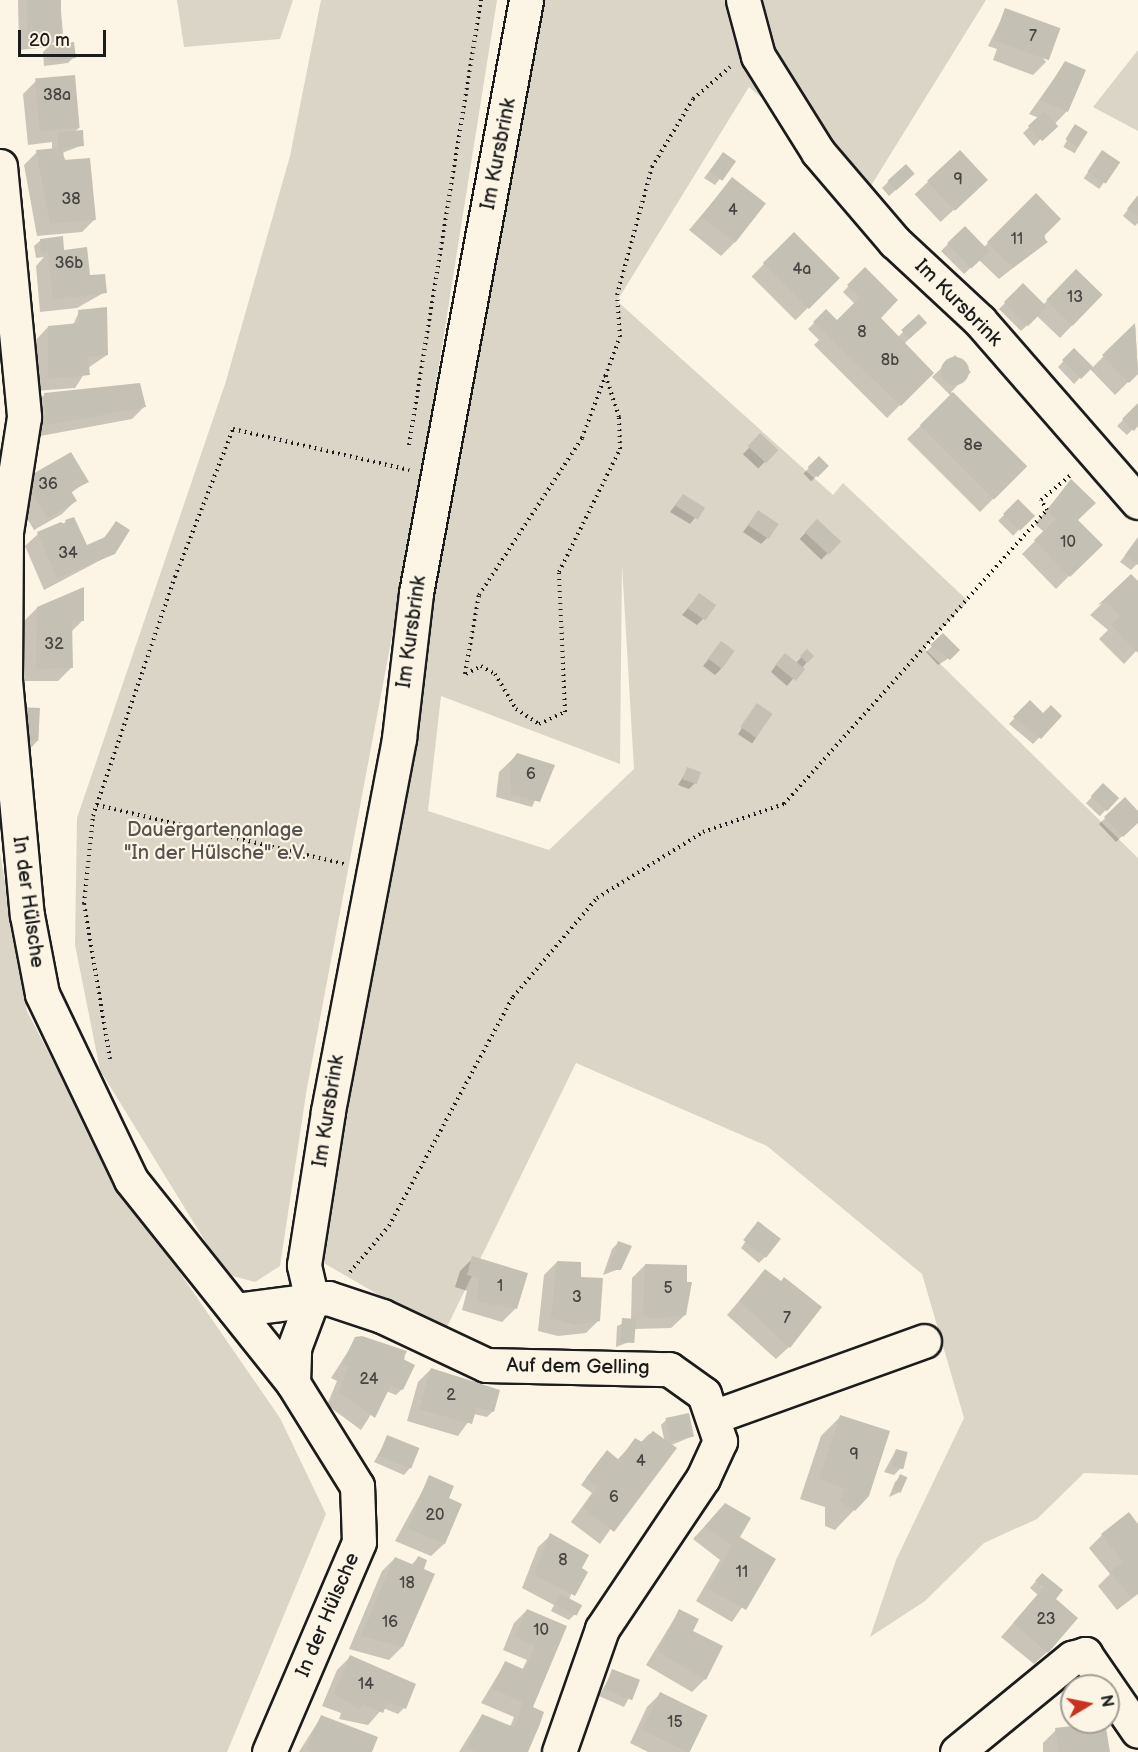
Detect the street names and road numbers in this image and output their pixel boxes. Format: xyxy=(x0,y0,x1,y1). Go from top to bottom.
street label: Im Kursbrink xyxy=(476,96,522,212)
street label: Im Kursbrink xyxy=(910,255,1006,351)
street label: Im Kursbrink xyxy=(392,574,432,690)
street label: In der Hülsche xyxy=(7,835,49,969)
street label: Im Kursbrink xyxy=(308,1053,350,1169)
street label: Auf dem Gelling xyxy=(506,1354,650,1380)
street label: In der Hülsche xyxy=(291,1549,365,1681)

